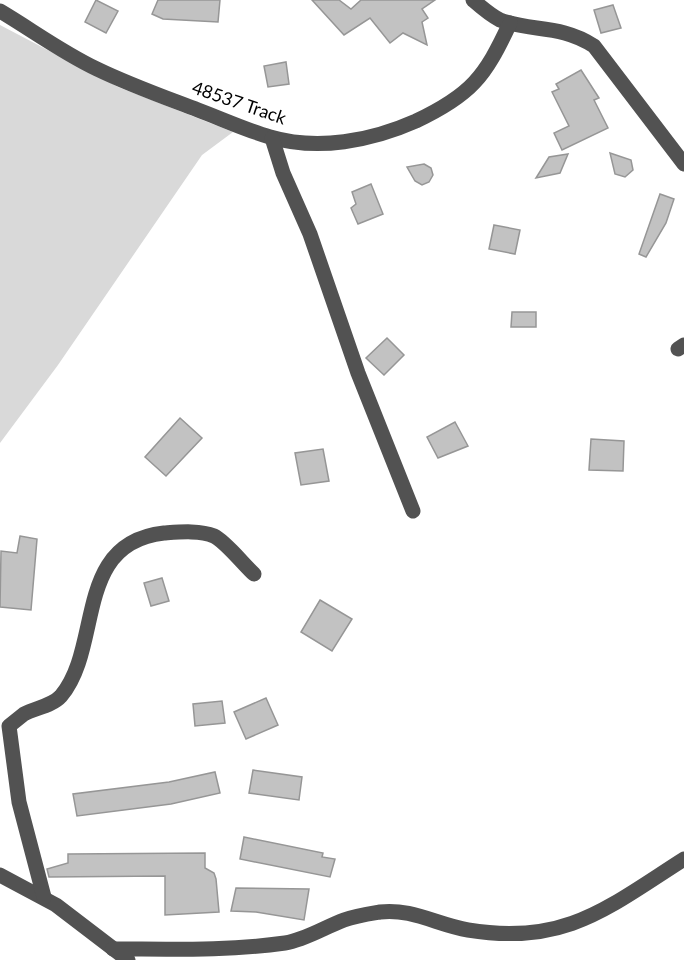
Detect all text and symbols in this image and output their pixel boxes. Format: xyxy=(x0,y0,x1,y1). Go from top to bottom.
street label: 48537 Track xyxy=(189,76,290,129)

